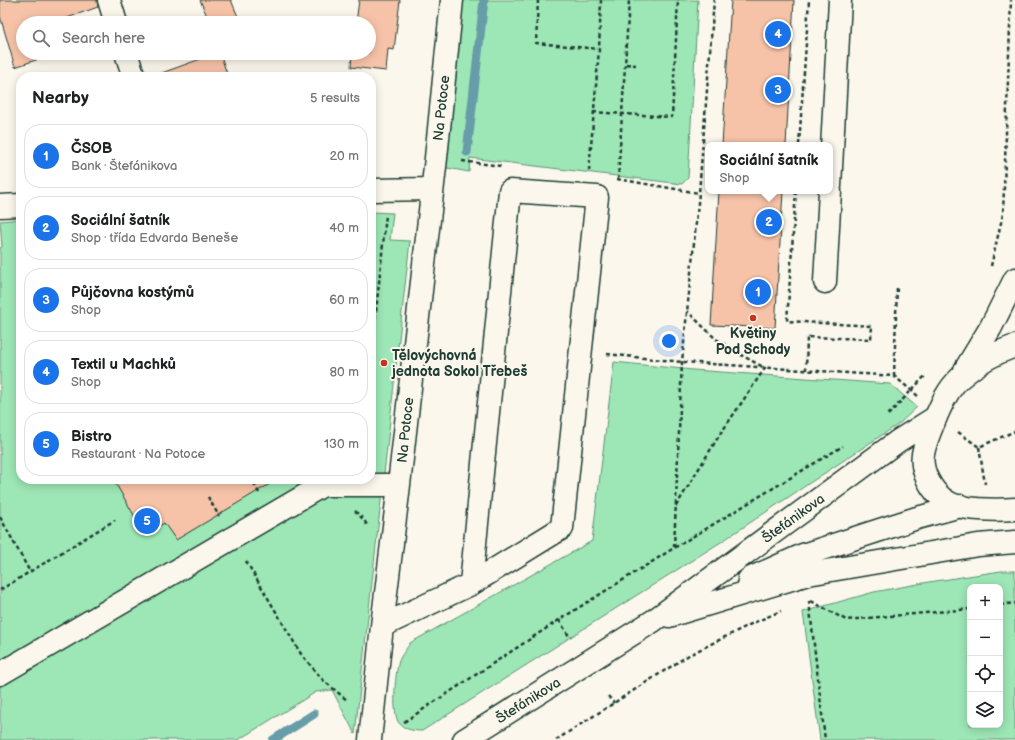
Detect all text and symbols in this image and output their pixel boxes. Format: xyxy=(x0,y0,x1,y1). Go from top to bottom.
search box xyxy=(16,16,376,60)
pin: 4 xyxy=(765,19,791,49)
icon: search xyxy=(30,27,52,49)
text: Search here xyxy=(62,29,145,48)
street label: Na Potoce xyxy=(430,74,453,142)
pin: 3 xyxy=(765,75,791,105)
text: Nearby xyxy=(32,88,89,108)
text: 5 results xyxy=(310,90,360,106)
text: ČSOB xyxy=(71,139,112,158)
popup xyxy=(705,142,833,194)
text: 1 xyxy=(43,148,49,164)
text: 20 m xyxy=(329,148,359,164)
text: Sociální šatník xyxy=(720,151,818,170)
text: Bank · Štefánikova xyxy=(71,158,177,174)
text: Shop xyxy=(720,170,749,186)
pin: 2 xyxy=(756,207,782,237)
text: Sociální šatník xyxy=(71,211,170,230)
text: 2 xyxy=(42,220,50,236)
text: 40 m xyxy=(329,220,359,236)
text: Shop · třída Edvarda Beneše xyxy=(71,230,238,246)
pin: 1 xyxy=(745,277,771,307)
text: Půjčovna kostýmů xyxy=(71,283,194,302)
text: 3 xyxy=(42,292,50,308)
text: 60 m xyxy=(329,292,359,308)
text: Shop xyxy=(71,302,101,318)
marker: Květiny Pod Schody xyxy=(748,313,758,323)
place label: Květiny Pod Schody xyxy=(716,325,791,358)
your location xyxy=(659,331,679,351)
place label: Tělovýchovná jednota Sokol Třebeš xyxy=(391,347,527,380)
text: Textil u Machků xyxy=(71,355,176,374)
marker: Tělovýchovná jednota Sokol Třebeš xyxy=(379,358,389,368)
text: 4 xyxy=(42,364,50,380)
text: 80 m xyxy=(330,364,359,380)
text: Shop xyxy=(71,374,101,390)
street label: Na Potoce xyxy=(394,396,417,464)
text: Bistro xyxy=(71,427,112,446)
text: 5 xyxy=(42,436,50,452)
text: 130 m xyxy=(324,436,359,452)
text: Restaurant · Na Potoce xyxy=(71,446,205,462)
street label: Štefánikova xyxy=(758,489,828,547)
pin: 5 xyxy=(134,506,160,536)
map controls xyxy=(967,584,1003,728)
button: + xyxy=(967,584,1003,620)
button: − xyxy=(967,620,1003,656)
button: locate xyxy=(967,656,1003,692)
street label: Štefánikova xyxy=(492,673,564,727)
button: layers xyxy=(967,692,1003,728)

